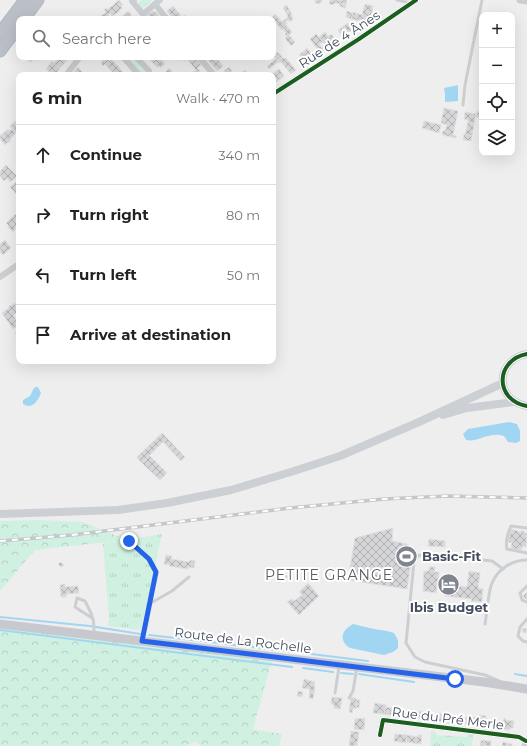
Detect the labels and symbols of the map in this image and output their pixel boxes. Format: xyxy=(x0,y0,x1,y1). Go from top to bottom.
street label: Rue de 4 Ânes xyxy=(295,7,383,71)
route end xyxy=(120,532,138,550)
sports icon: Basic-Fit xyxy=(393,543,419,569)
place label: Basic-Fit xyxy=(422,548,481,564)
district label: PETITE GRANGE xyxy=(265,566,393,584)
hotel icon: Ibis Budget xyxy=(436,572,462,598)
place label: Ibis Budget xyxy=(410,599,489,615)
street label: Route de La Rochelle xyxy=(174,624,312,656)
route start xyxy=(446,670,464,688)
street label: Rue du Pré Merle xyxy=(391,703,505,733)

